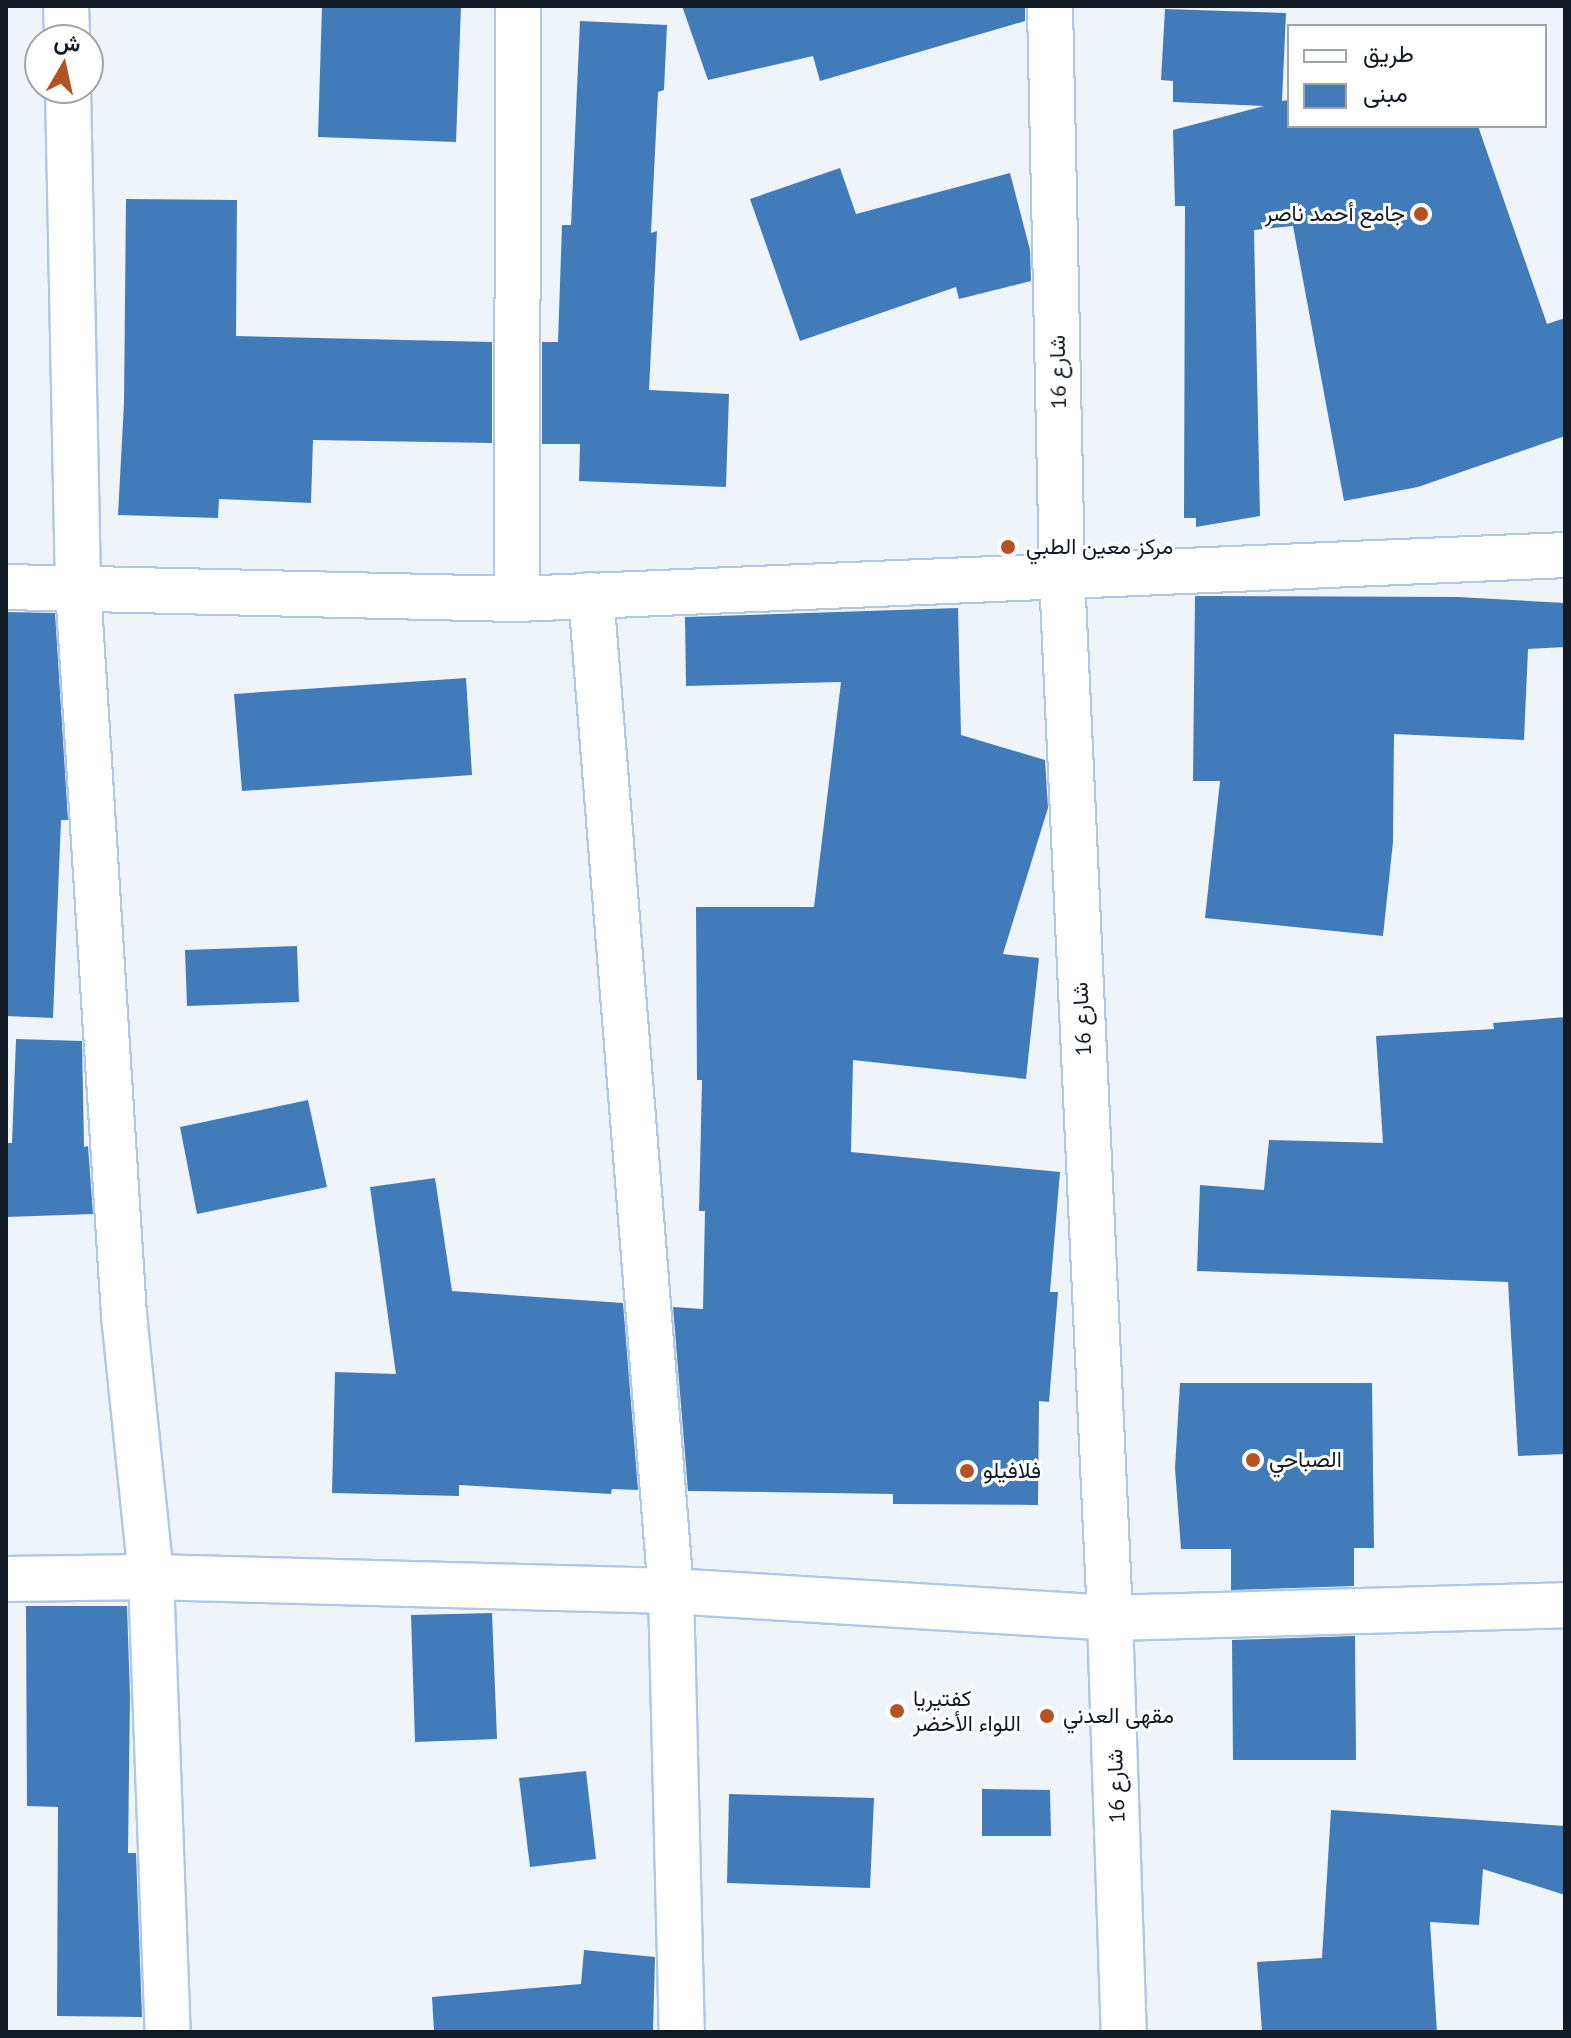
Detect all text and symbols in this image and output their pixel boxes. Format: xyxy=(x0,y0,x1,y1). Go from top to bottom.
north arrow xyxy=(24,24,104,104)
legend xyxy=(1287,24,1547,128)
text: ش xyxy=(52,26,83,58)
text: طريق xyxy=(1363,38,1414,69)
text: مبنى xyxy=(1363,78,1408,109)
place label: جامع أحمد ناصر xyxy=(1265,201,1405,227)
marker: جامع أحمد ناصر xyxy=(1412,205,1430,223)
street label: شارع 16 xyxy=(1044,335,1072,409)
place label: مركز معين الطبي xyxy=(1026,534,1173,560)
marker: مركز معين الطبي xyxy=(997,536,1019,558)
street label: شارع 16 xyxy=(1067,981,1097,1057)
place label: الصباحي xyxy=(1269,1447,1342,1473)
marker: الصباحي xyxy=(1244,1451,1262,1469)
place label: فلافيلو xyxy=(983,1458,1041,1484)
marker: فلافيلو xyxy=(958,1462,976,1480)
place label: كفتيريا اللواء الأخضر xyxy=(913,1685,1021,1736)
marker: كفتيريا اللواء الأخضر xyxy=(888,1702,906,1720)
place label: مقهى العدني xyxy=(1063,1703,1174,1729)
marker: مقهى العدني xyxy=(1038,1707,1056,1725)
street label: شارع 16 xyxy=(1102,1749,1130,1823)

